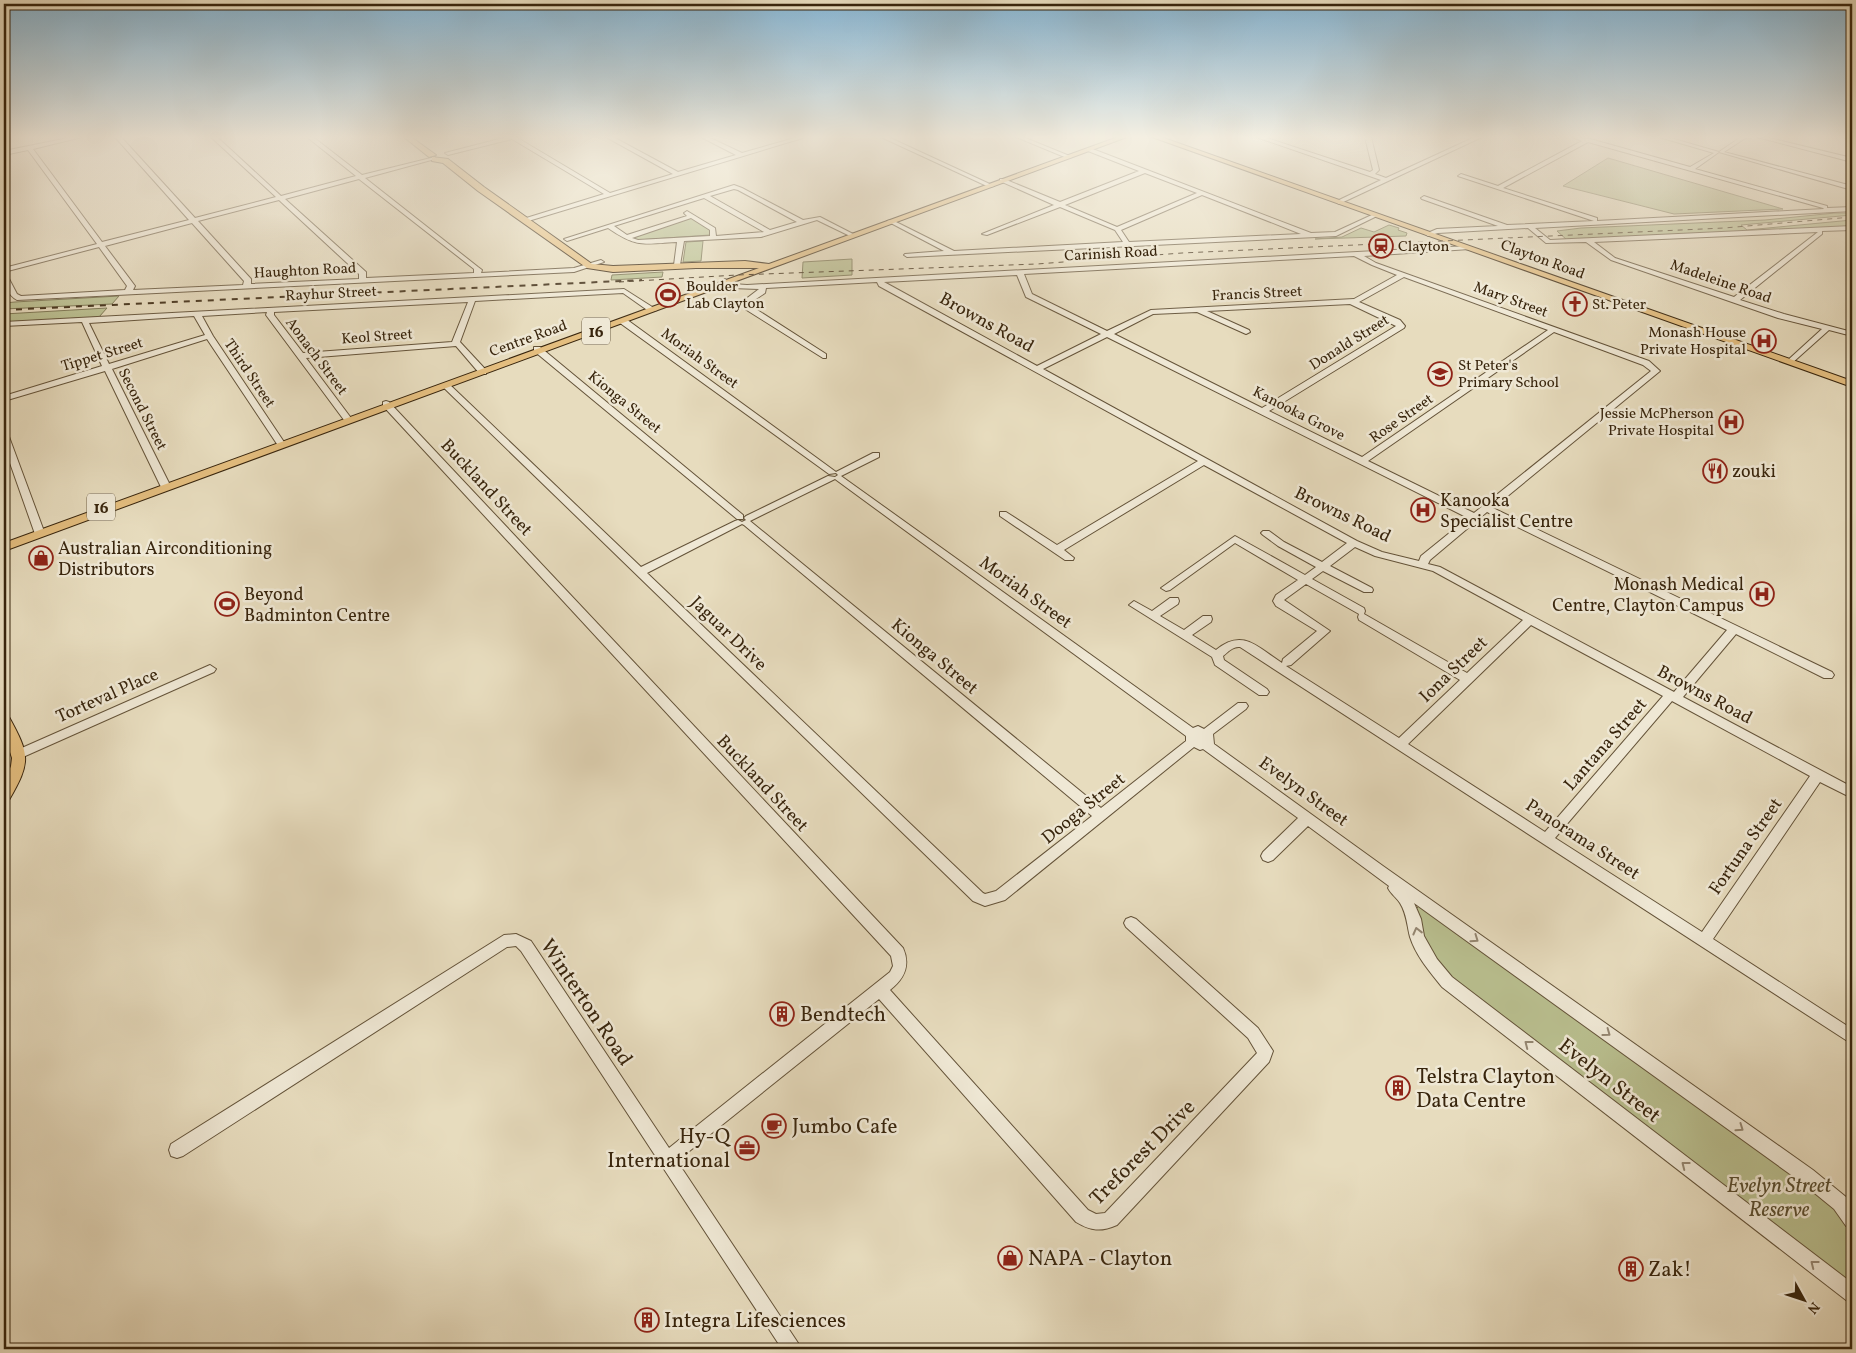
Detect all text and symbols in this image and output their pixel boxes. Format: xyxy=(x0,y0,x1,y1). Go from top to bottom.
station icon: Clayton xyxy=(1368,233,1394,259)
street label: Clayton Road xyxy=(1497,235,1588,285)
place label: Clayton xyxy=(1398,237,1450,258)
street label: Carinish Road xyxy=(1064,242,1158,267)
street label: Madeleine Road xyxy=(1667,255,1774,310)
street label: Haughton Road xyxy=(253,258,357,285)
place label: Boulder Lab Clayton xyxy=(686,277,765,315)
street label: Mary Street xyxy=(1470,277,1551,324)
street label: Rayhur Street xyxy=(285,282,377,307)
sports icon: Boulder Lab Clayton xyxy=(655,282,681,308)
street label: Francis Street xyxy=(1211,282,1303,307)
street label: Browns Road xyxy=(934,287,1038,360)
church icon: St. Peter xyxy=(1562,291,1588,317)
place label: St. Peter xyxy=(1592,295,1646,316)
street label: Donald Street xyxy=(1306,310,1394,376)
street label: Aonach Street xyxy=(280,314,352,400)
street label: Centre Road xyxy=(487,316,570,363)
road number: 16 xyxy=(582,318,610,344)
place label: Monash House Private Hospital xyxy=(1640,323,1746,361)
street label: Moriah Street xyxy=(656,324,742,395)
street label: Keol Street xyxy=(341,325,413,350)
hospital icon: Monash House Private Hospital xyxy=(1751,328,1777,354)
street label: Tippet Street xyxy=(59,333,146,378)
street label: Third Street xyxy=(218,335,280,412)
place label: St Peter's Primary School xyxy=(1458,356,1559,394)
school or university icon: St Peter's Primary School xyxy=(1427,361,1453,387)
street label: Second Street xyxy=(112,365,171,454)
street label: Kionga Street xyxy=(583,367,665,439)
street label: Kanooka Grove xyxy=(1249,382,1348,447)
street label: Rose Street xyxy=(1366,389,1438,449)
place label: Jessie McPherson Private Hospital xyxy=(1600,404,1714,442)
hospital icon: Jessie McPherson Private Hospital xyxy=(1718,409,1744,435)
street label: Buckland Street xyxy=(434,434,538,542)
restaurant icon: zouki xyxy=(1702,458,1728,484)
place label: zouki xyxy=(1732,460,1776,485)
street label: Browns Road xyxy=(1290,481,1395,550)
place label: Kanooka Specialist Centre xyxy=(1440,489,1573,535)
road number: 16 xyxy=(87,494,115,520)
hospital icon: Kanooka Specialist Centre xyxy=(1410,497,1436,523)
place label: Australian Airconditioning Distributors xyxy=(58,537,272,583)
shop icon: Australian Airconditioning Distributors xyxy=(28,545,54,571)
street label: Moriah Street xyxy=(974,551,1077,635)
place label: Monash Medical Centre, Clayton Campus xyxy=(1552,573,1744,619)
hospital icon: Monash Medical Centre, Clayton Campus xyxy=(1749,581,1775,607)
place label: Beyond Badminton Centre xyxy=(244,583,390,629)
sports icon: Beyond Badminton Centre xyxy=(214,591,240,617)
street label: Jaguar Drive xyxy=(684,591,772,677)
street label: Kionga Street xyxy=(885,613,983,701)
street label: Iona Street xyxy=(1414,631,1494,709)
street label: Browns Road xyxy=(1652,660,1756,731)
street label: Torteval Place xyxy=(52,663,163,730)
street label: Lantana Street xyxy=(1559,693,1653,797)
street label: Buckland Street xyxy=(710,730,814,838)
street label: Evelyn Street xyxy=(1253,751,1353,833)
street label: Dooga Street xyxy=(1037,768,1131,851)
street label: Fortuna Street xyxy=(1704,793,1789,900)
street label: Panorama Street xyxy=(1520,794,1644,887)
one-way arrow xyxy=(1412,927,1423,936)
one-way arrow xyxy=(1469,933,1479,942)
street label: Winterton Road xyxy=(532,934,639,1072)
building icon: Bendtech xyxy=(769,1001,795,1027)
place label: Bendtech xyxy=(800,1001,886,1030)
one-way arrow xyxy=(1602,1027,1611,1036)
street label: Evelyn Street xyxy=(1552,1032,1666,1130)
one-way arrow xyxy=(1525,1042,1534,1050)
place label: Telstra Clayton Data Centre xyxy=(1416,1063,1555,1116)
building icon: Telstra Clayton Data Centre xyxy=(1385,1075,1411,1101)
street label: Treforest Drive xyxy=(1084,1094,1203,1213)
cafe icon: Jumbo Cafe xyxy=(761,1113,787,1139)
place label: Jumbo Cafe xyxy=(792,1113,898,1142)
one-way arrow xyxy=(1734,1122,1744,1131)
place label: Hy-Q International xyxy=(607,1123,732,1176)
office icon: Hy-Q International xyxy=(734,1135,760,1161)
one-way arrow xyxy=(1682,1162,1691,1170)
park label: Evelyn Street Reserve xyxy=(1727,1172,1833,1225)
shop icon: NAPA - Clayton xyxy=(997,1245,1023,1271)
place label: NAPA - Clayton xyxy=(1028,1245,1172,1274)
building icon: Zak! xyxy=(1618,1256,1644,1282)
place label: Zak! xyxy=(1648,1256,1692,1285)
one-way arrow xyxy=(1811,1261,1820,1269)
north arrow xyxy=(1778,1276,1828,1326)
text: N xyxy=(1802,1297,1823,1317)
building icon: Integra Lifesciences xyxy=(634,1307,660,1333)
place label: Integra Lifesciences xyxy=(664,1307,846,1336)

